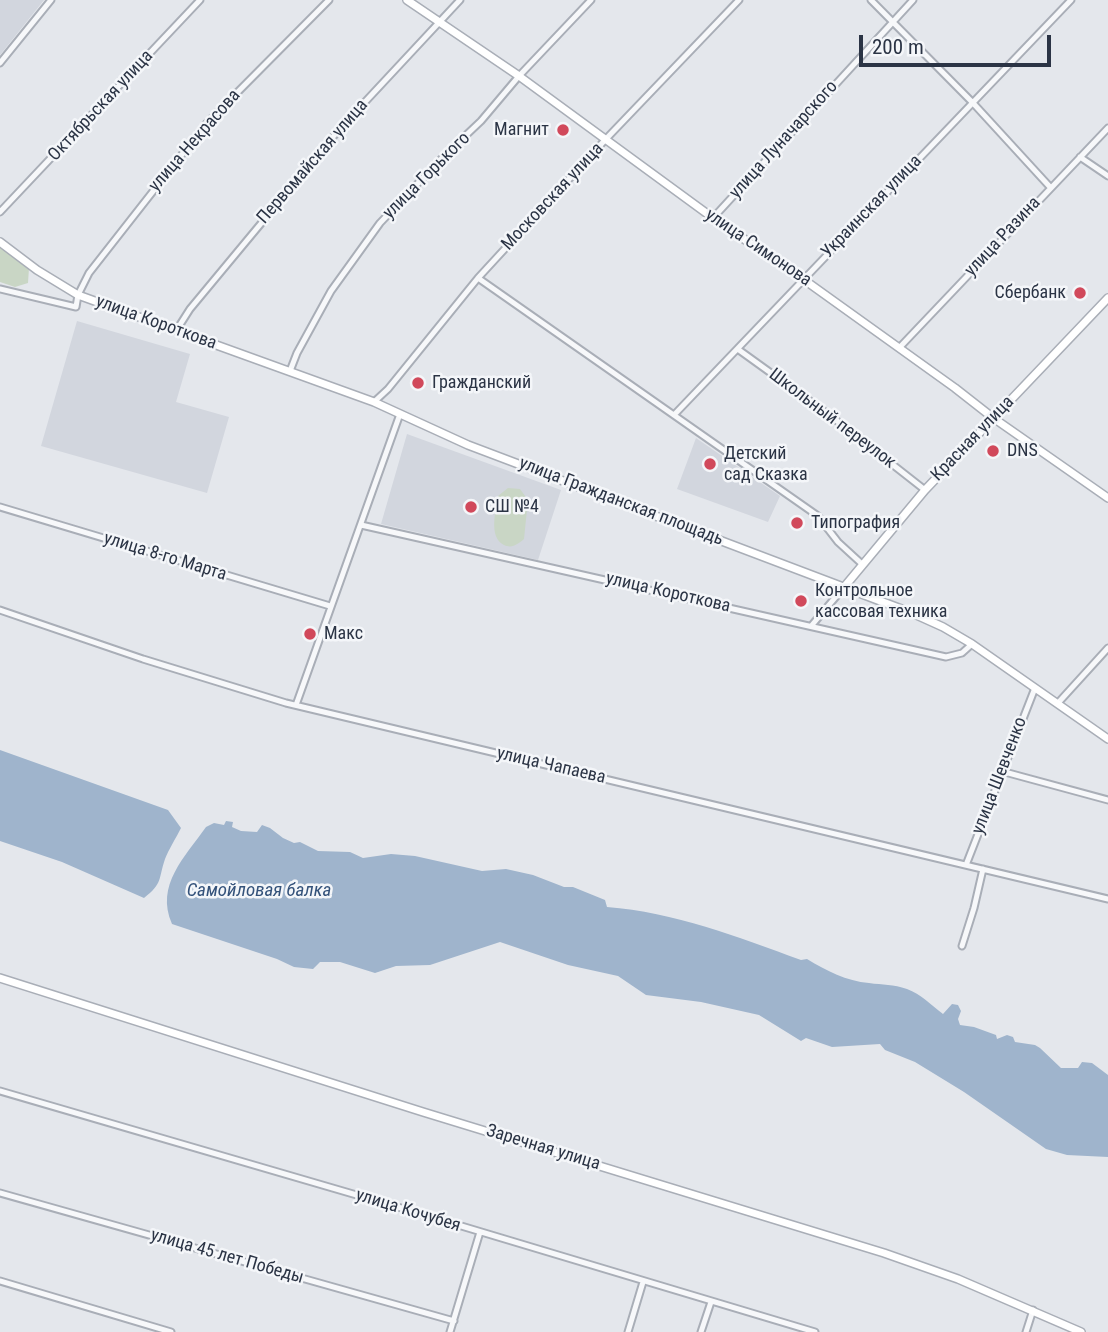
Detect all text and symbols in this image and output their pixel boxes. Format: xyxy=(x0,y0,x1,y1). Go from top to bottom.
scale bar xyxy=(863,21,1056,65)
text: 200 m xyxy=(872,35,924,59)
street label: Октябрьская улица xyxy=(44,46,158,166)
street label: улица Луначарского xyxy=(725,76,843,204)
street label: улица Некрасова xyxy=(145,85,245,197)
street label: Первомайская улица xyxy=(253,95,373,229)
place label: Магнит xyxy=(494,119,549,141)
marker: Магнит xyxy=(555,122,571,138)
street label: улица Горького xyxy=(379,128,475,224)
street label: Московская улица xyxy=(498,139,608,255)
street label: Украинская улица xyxy=(817,151,927,263)
street label: улица Разина xyxy=(961,193,1045,281)
street label: улица Симонова xyxy=(701,204,815,292)
place label: Сбербанк xyxy=(995,282,1066,304)
marker: Сбербанк xyxy=(1072,285,1088,301)
street label: улица Короткова xyxy=(93,291,219,355)
street label: Школьный переулок xyxy=(764,364,900,474)
place label: Гражданский xyxy=(432,372,531,394)
marker: Гражданский xyxy=(410,375,426,391)
street label: Красная улица xyxy=(927,392,1019,486)
place label: DNS xyxy=(1007,440,1038,462)
place label: Детский сад Сказка xyxy=(724,443,808,486)
marker: DNS xyxy=(985,443,1001,459)
street label: улица Гражданская площадь xyxy=(516,453,726,551)
marker: Детский сад Сказка xyxy=(702,456,718,472)
place label: СШ №4 xyxy=(485,496,539,518)
marker: СШ №4 xyxy=(463,499,479,515)
place label: Типография xyxy=(811,512,900,534)
marker: Типография xyxy=(789,515,805,531)
street label: улица 8-го Марта xyxy=(101,528,229,586)
street label: улица Короткова xyxy=(604,568,732,618)
place label: Контрольное кассовая техника xyxy=(815,580,947,622)
marker: Контрольное кассовая техника xyxy=(793,593,809,609)
place label: Макс xyxy=(324,623,363,645)
marker: Макс xyxy=(302,626,318,642)
street label: улица Шевченко xyxy=(968,714,1032,838)
street label: улица Чапаева xyxy=(494,743,608,789)
water label: Самойловая балка xyxy=(187,880,331,902)
street label: Заречная улица xyxy=(483,1120,603,1176)
street label: улица Кочубея xyxy=(353,1185,463,1237)
street label: улица 45 лет Победы xyxy=(148,1225,306,1289)

